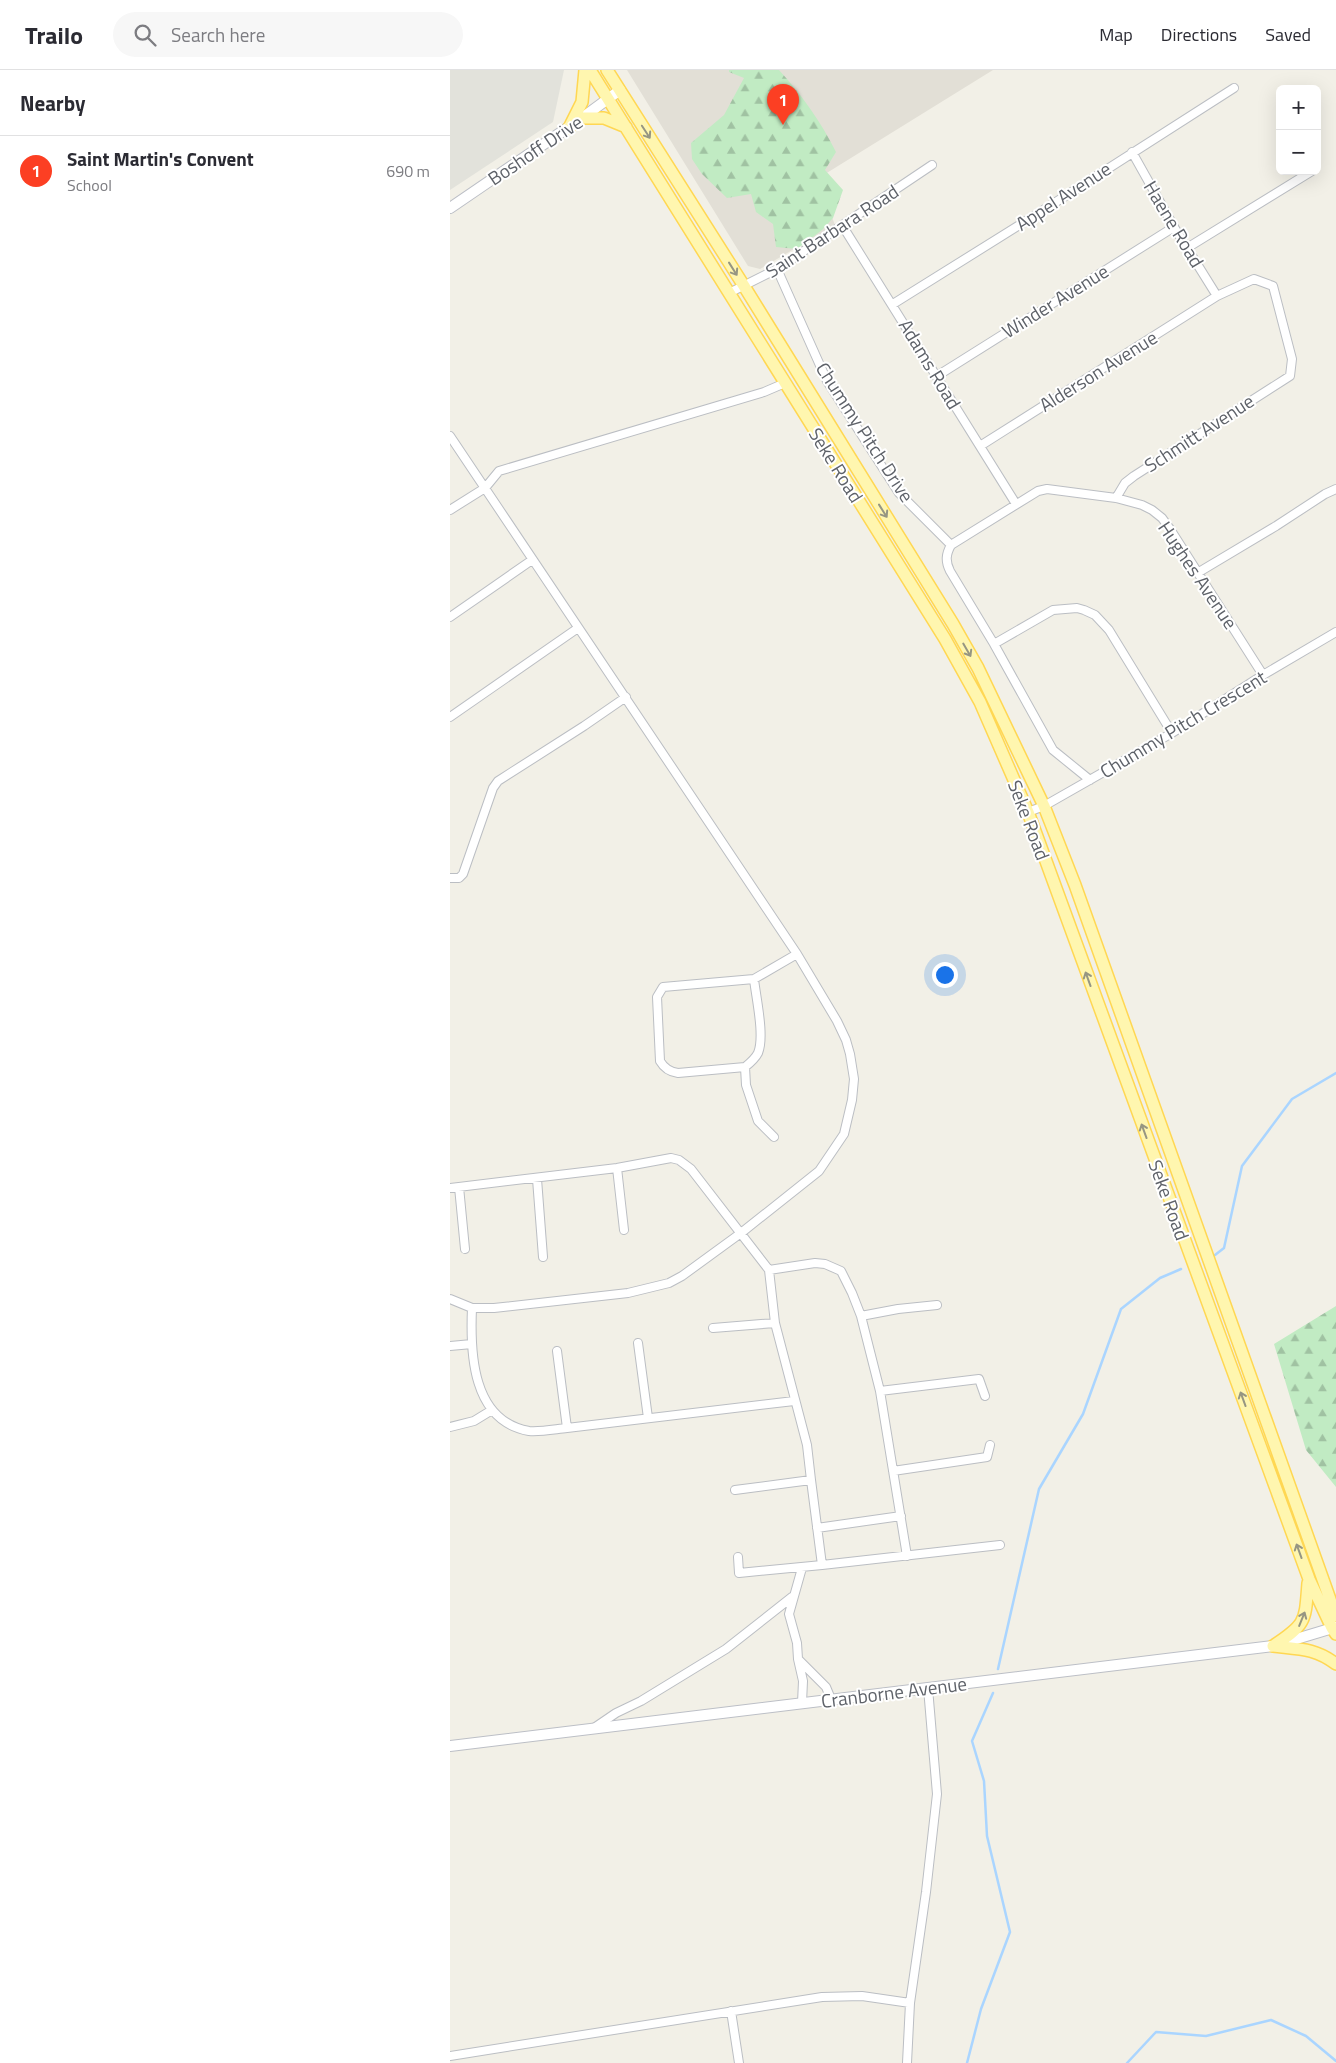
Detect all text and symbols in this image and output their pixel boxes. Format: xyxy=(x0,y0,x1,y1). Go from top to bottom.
search box xyxy=(113,12,463,57)
text: Trailo xyxy=(25,17,83,53)
text: Search here xyxy=(171,20,265,49)
icon: search xyxy=(131,21,159,49)
text: Map xyxy=(1099,21,1133,48)
text: Directions xyxy=(1161,21,1237,48)
text: Saved xyxy=(1265,21,1311,48)
pin: 1 xyxy=(767,84,799,125)
map controls xyxy=(1276,85,1321,175)
button: + xyxy=(1276,85,1321,130)
text: Nearby xyxy=(20,87,85,119)
street label: Boshoff Drive xyxy=(481,107,588,192)
one-way arrow xyxy=(641,124,651,138)
button: − xyxy=(1276,130,1321,175)
text: Saint Martin's Convent xyxy=(67,144,254,173)
street label: Appel Avenue xyxy=(1009,154,1116,237)
text: 1 xyxy=(32,159,40,183)
text: 690 m xyxy=(386,159,430,183)
text: School xyxy=(67,173,112,197)
street label: Haene Road xyxy=(1137,175,1212,273)
street label: Saint Barbara Road xyxy=(759,177,904,285)
street label: Winder Avenue xyxy=(996,256,1114,345)
one-way arrow xyxy=(729,261,739,275)
street label: Adams Road xyxy=(892,313,969,414)
street label: Alderson Avenue xyxy=(1033,323,1163,419)
street label: Chummy Pitch Drive xyxy=(809,356,922,508)
street label: Schmitt Avenue xyxy=(1138,386,1259,479)
street label: Seke Road xyxy=(802,422,871,508)
one-way arrow xyxy=(878,504,888,518)
street label: Hughes Avenue xyxy=(1151,515,1245,635)
one-way arrow xyxy=(963,643,973,657)
street label: Chummy Pitch Crescent xyxy=(1094,662,1272,785)
street label: Seke Road xyxy=(1001,776,1058,864)
your location xyxy=(932,962,958,988)
one-way arrow xyxy=(1083,972,1092,987)
one-way arrow xyxy=(1139,1124,1148,1140)
street label: Seke Road xyxy=(1142,1156,1197,1244)
one-way arrow xyxy=(1238,1392,1247,1407)
one-way arrow xyxy=(1294,1544,1303,1560)
one-way arrow xyxy=(1298,1612,1307,1627)
street label: Cranborne Avenue xyxy=(819,1668,968,1715)

